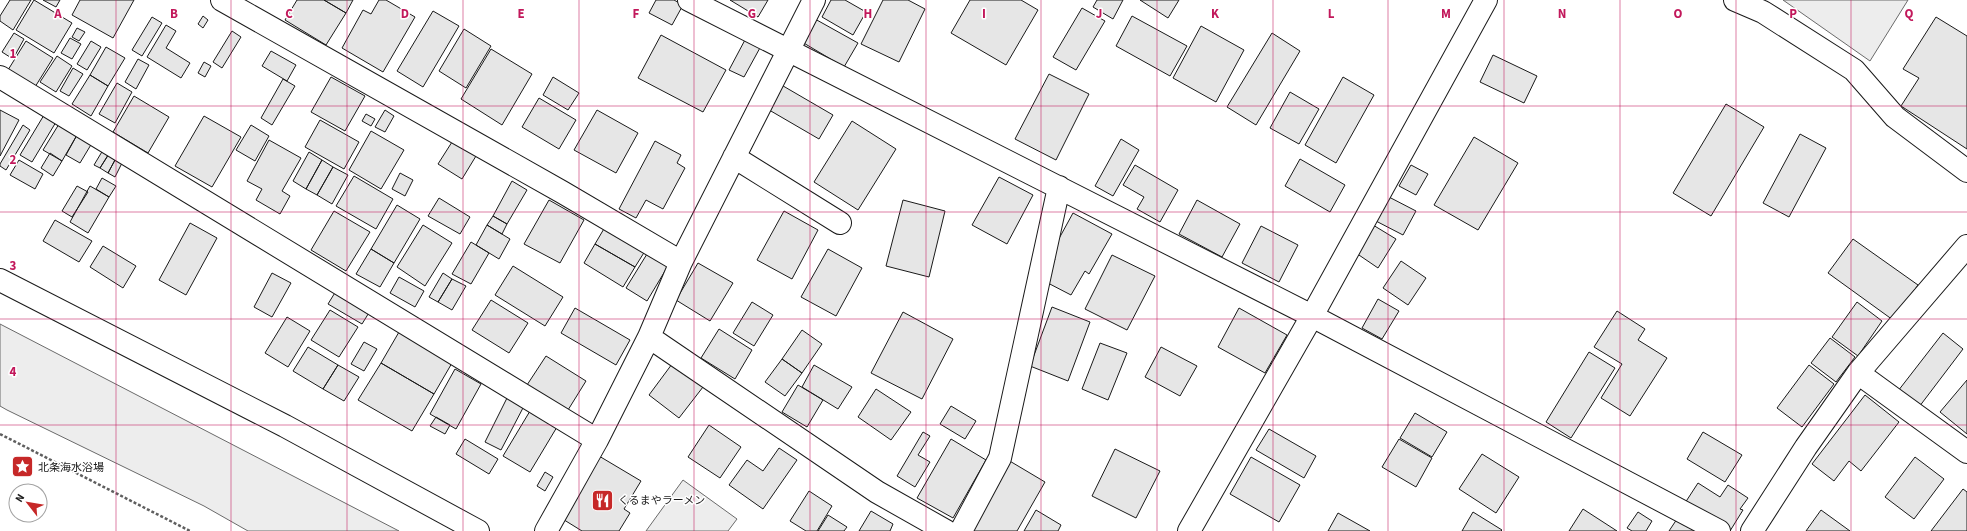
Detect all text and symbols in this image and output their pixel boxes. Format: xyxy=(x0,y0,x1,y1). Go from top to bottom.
text: A xyxy=(53,5,62,23)
text: B xyxy=(170,5,178,23)
text: C xyxy=(285,5,293,23)
text: D xyxy=(401,5,409,23)
text: E xyxy=(517,5,525,23)
text: F xyxy=(633,5,640,23)
text: G xyxy=(748,5,756,23)
text: H xyxy=(864,5,872,23)
text: I xyxy=(982,5,986,23)
text: J xyxy=(1096,5,1102,23)
text: K xyxy=(1211,5,1220,23)
text: L xyxy=(1328,5,1335,23)
text: M xyxy=(1441,5,1451,23)
text: N xyxy=(1558,5,1566,23)
text: O xyxy=(1674,5,1683,23)
text: P xyxy=(1789,5,1797,23)
text: Q xyxy=(1905,5,1914,23)
text: 1 xyxy=(10,45,17,63)
text: 2 xyxy=(10,151,17,169)
text: 3 xyxy=(10,257,17,275)
text: 4 xyxy=(10,363,17,381)
place icon: 北条海水浴場 xyxy=(9,454,35,480)
place label: 北条海水浴場 xyxy=(38,460,104,475)
north arrow xyxy=(8,483,48,523)
restaurant icon: くるまやラーメン xyxy=(590,487,616,513)
text: N xyxy=(12,491,28,505)
place label: くるまやラーメン xyxy=(618,493,705,508)

